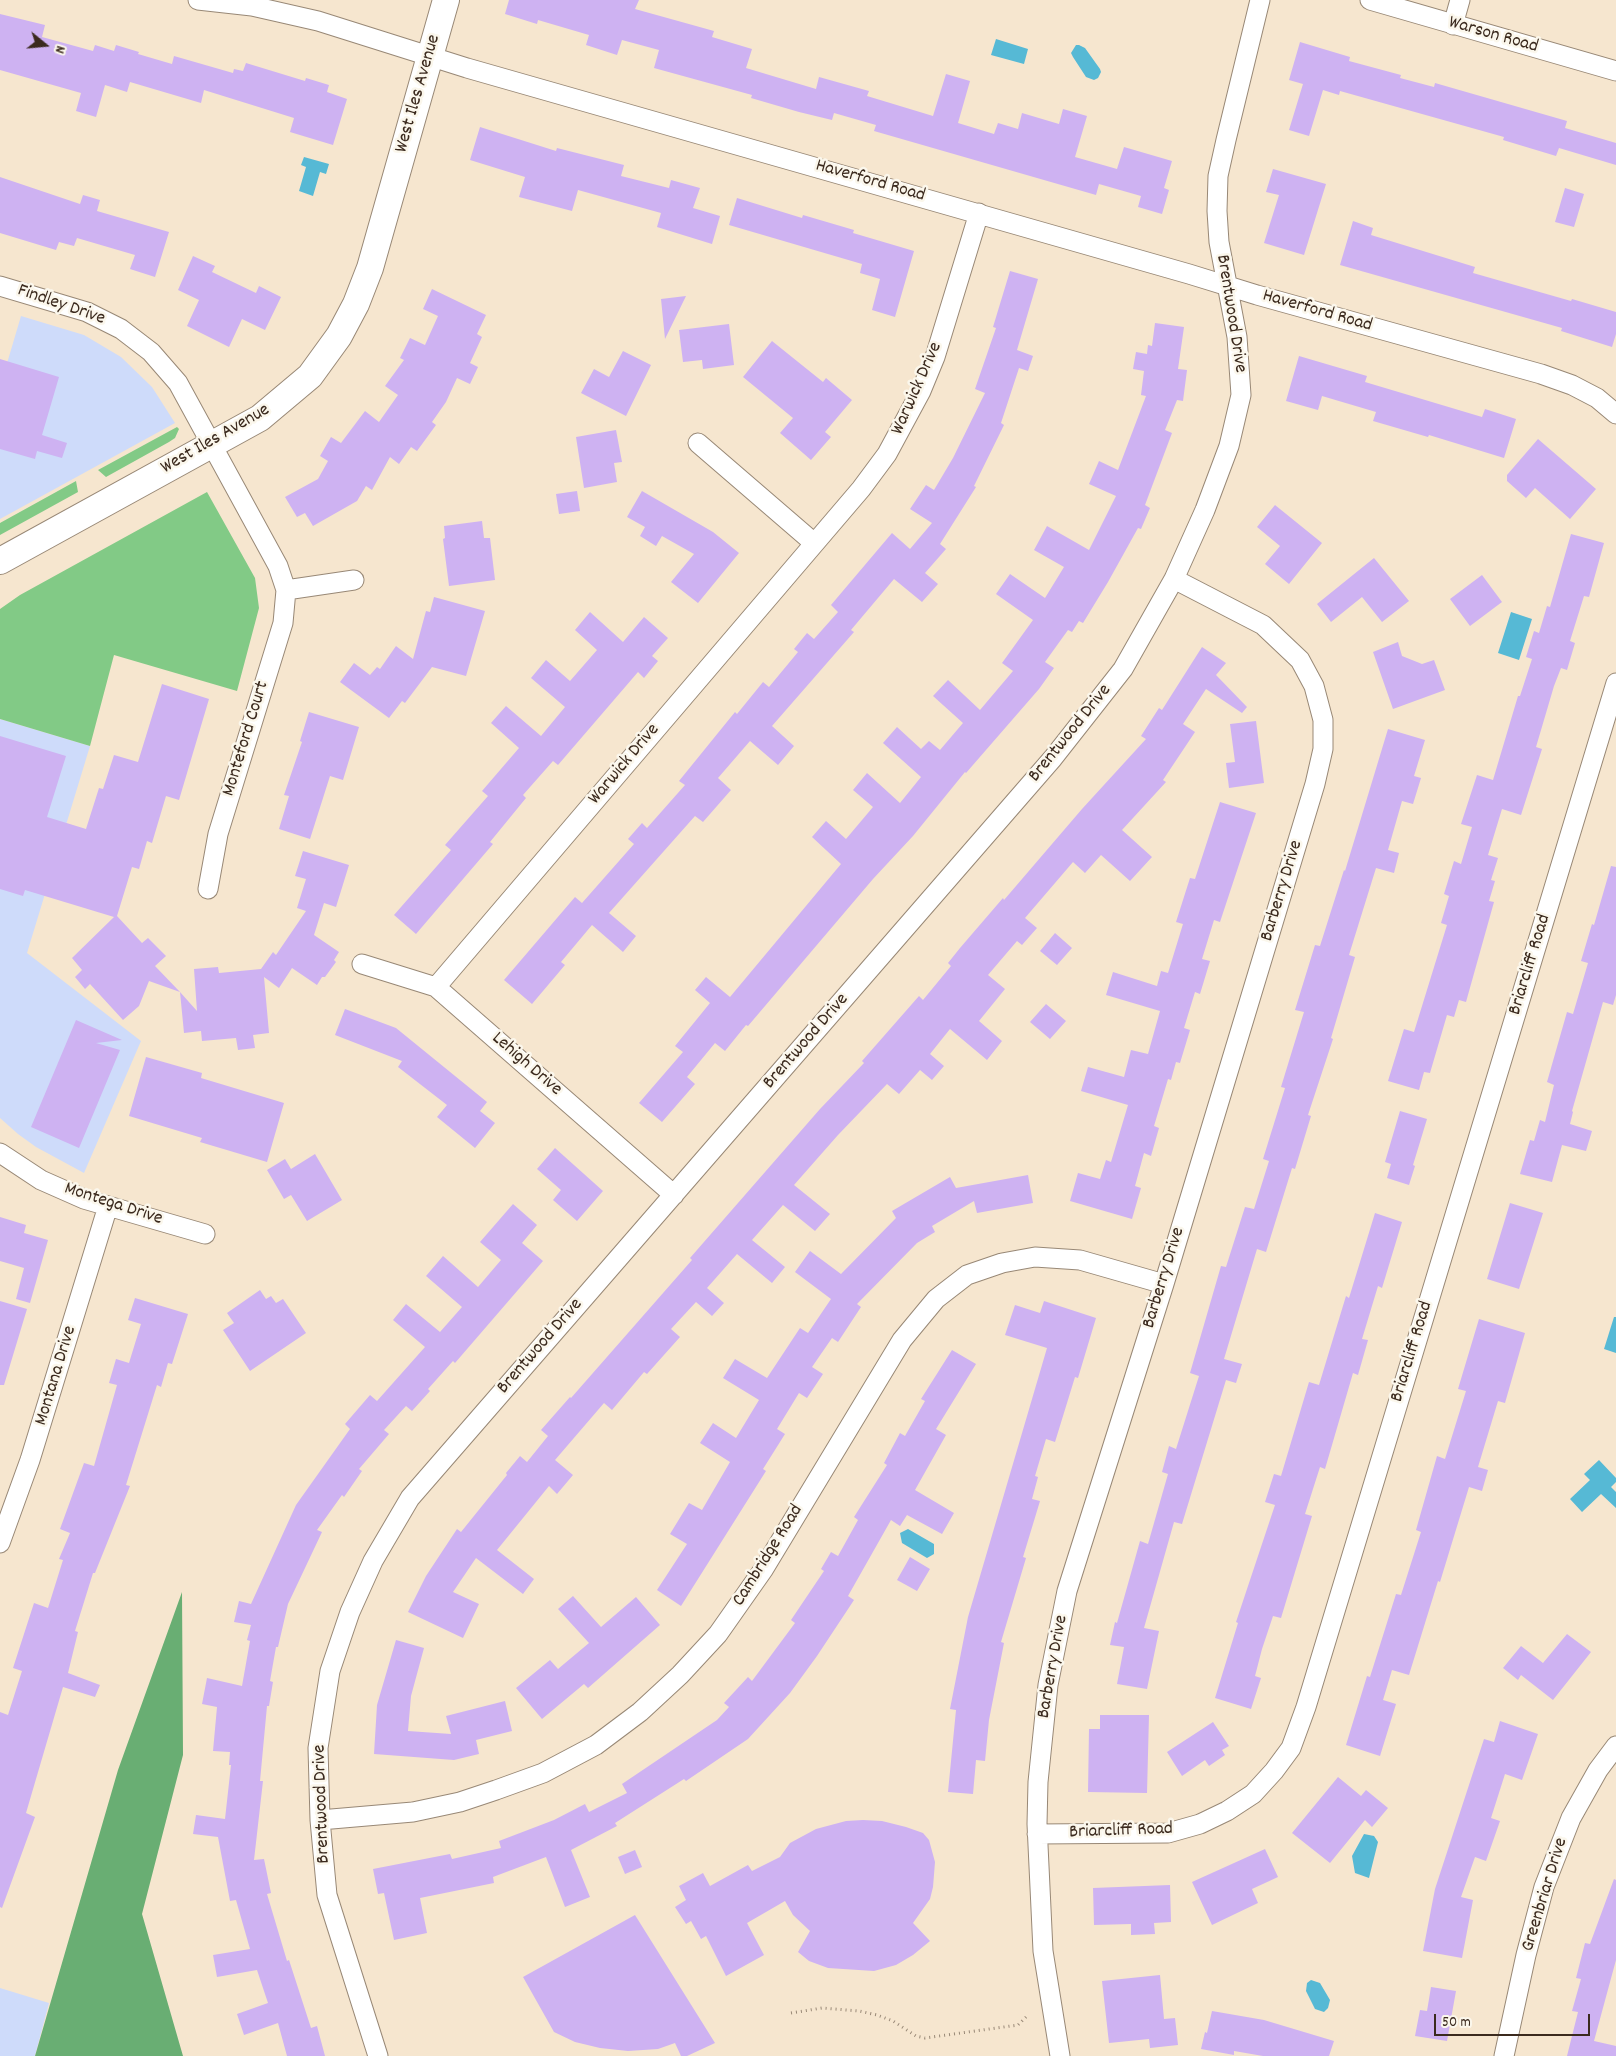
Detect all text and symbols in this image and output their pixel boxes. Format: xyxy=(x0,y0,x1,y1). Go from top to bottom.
street label: Warson Road xyxy=(1446,12,1540,60)
north arrow xyxy=(20,20,70,70)
street label: West Iles Avenue xyxy=(391,32,447,156)
text: N xyxy=(49,43,70,56)
street label: Haverford Road xyxy=(813,155,927,209)
street label: Brentwood Drive xyxy=(1209,253,1251,375)
street label: Findley Drive xyxy=(14,280,108,332)
street label: Haverford Road xyxy=(1260,285,1374,339)
street label: Warwick Drive xyxy=(887,339,949,439)
street label: West Iles Avenue xyxy=(158,400,274,480)
street label: Monteford Court xyxy=(219,679,275,799)
street label: Brentwood Drive xyxy=(1025,680,1117,788)
street label: Warwick Drive xyxy=(584,720,666,810)
street label: Barberry Drive xyxy=(1257,838,1309,944)
street label: Briarcliff Road xyxy=(1505,912,1557,1018)
street label: Brentwood Drive xyxy=(759,990,855,1094)
street label: Lehigh Drive xyxy=(486,1028,566,1102)
street label: Montega Drive xyxy=(61,1178,165,1232)
street label: Barberry Drive xyxy=(1139,1225,1191,1331)
street label: Brentwood Drive xyxy=(493,1295,589,1399)
street label: Briarcliff Road xyxy=(1387,1299,1439,1405)
street label: Montana Drive xyxy=(31,1323,83,1429)
street label: Cambridge Road xyxy=(729,1501,809,1611)
street label: Barberry Drive xyxy=(1034,1614,1074,1720)
street label: Brentwood Drive xyxy=(310,1744,336,1864)
street label: Briarcliff Road xyxy=(1069,1819,1173,1845)
street label: Greenbriar Drive xyxy=(1518,1835,1574,1955)
scale bar xyxy=(1436,2004,1592,2036)
text: 50 m xyxy=(1442,2012,1471,2034)

